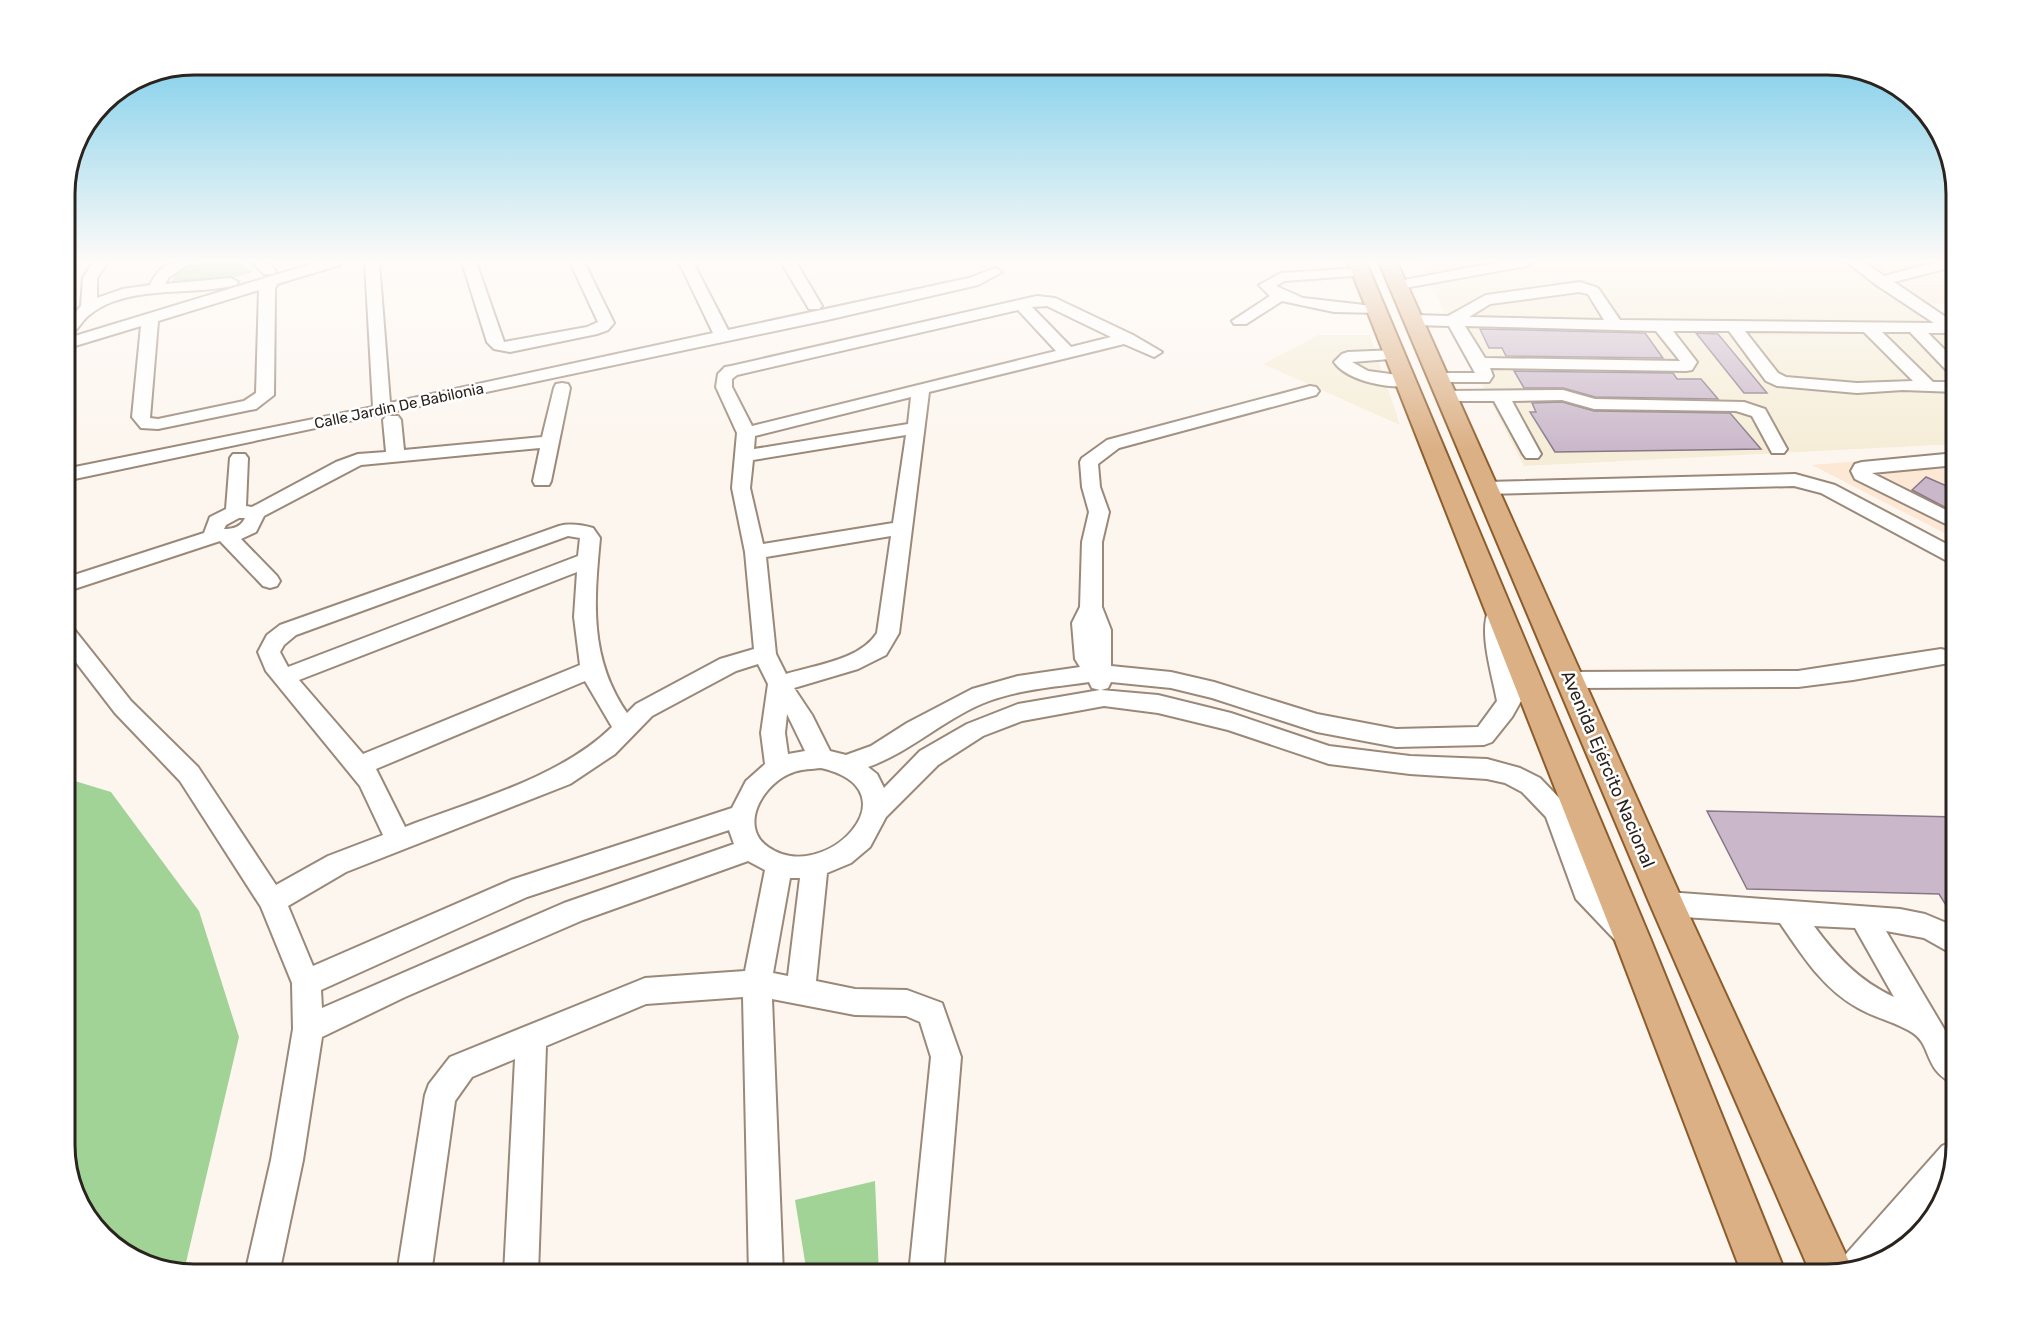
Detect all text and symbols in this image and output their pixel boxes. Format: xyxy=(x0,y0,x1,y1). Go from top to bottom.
street label: Calle Jardin De Babilonia xyxy=(313,379,485,433)
street label: Avenida Ejército Nacional xyxy=(1556,667,1660,871)

